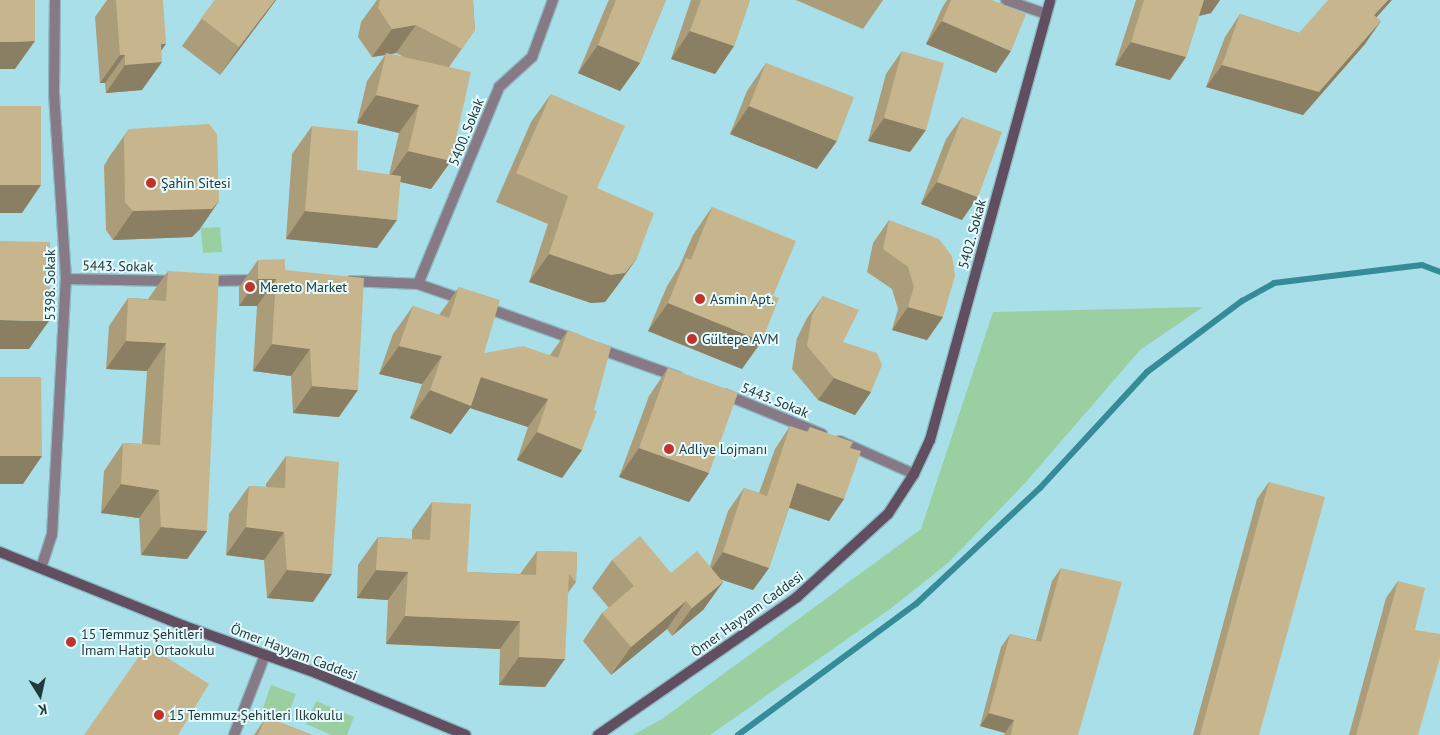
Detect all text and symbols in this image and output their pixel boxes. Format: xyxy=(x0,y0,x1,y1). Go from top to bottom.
street label: 5400. Sokak xyxy=(445,95,487,169)
place label: Şahin Sitesi xyxy=(161,175,231,191)
marker: Şahin Sitesi xyxy=(145,177,157,189)
street label: 5402. Sokak xyxy=(954,197,990,271)
street label: 5398. Sokak xyxy=(42,249,58,321)
street label: 5443. Sokak xyxy=(82,257,154,275)
place label: Mereto Market xyxy=(260,279,347,295)
marker: Mereto Market xyxy=(244,281,256,293)
place label: Asmin Apt. xyxy=(710,291,774,307)
marker: Asmin Apt. xyxy=(694,293,706,305)
place label: Gültepe AVM xyxy=(702,331,779,347)
marker: Gültepe AVM xyxy=(686,333,698,345)
street label: 5443. Sokak xyxy=(738,379,812,421)
place label: Adliye Lojmanı xyxy=(679,441,767,457)
marker: Adliye Lojmanı xyxy=(663,443,675,455)
street label: Ömer Hayyam Caddesi xyxy=(688,568,806,660)
street label: Ömer Hayyam Caddesi xyxy=(228,620,360,684)
place label: 15 Temmuz Şehitleri İmam Hatip Ortaokulu xyxy=(81,626,214,658)
marker: 15 Temmuz Şehitleri İmam Hatip Ortaokulu xyxy=(65,636,77,648)
north arrow xyxy=(15,670,65,720)
text: K xyxy=(37,700,48,719)
place label: 15 Temmuz Şehitleri İlkokulu xyxy=(169,707,344,723)
marker: 15 Temmuz Şehitleri İlkokulu xyxy=(153,709,165,721)

